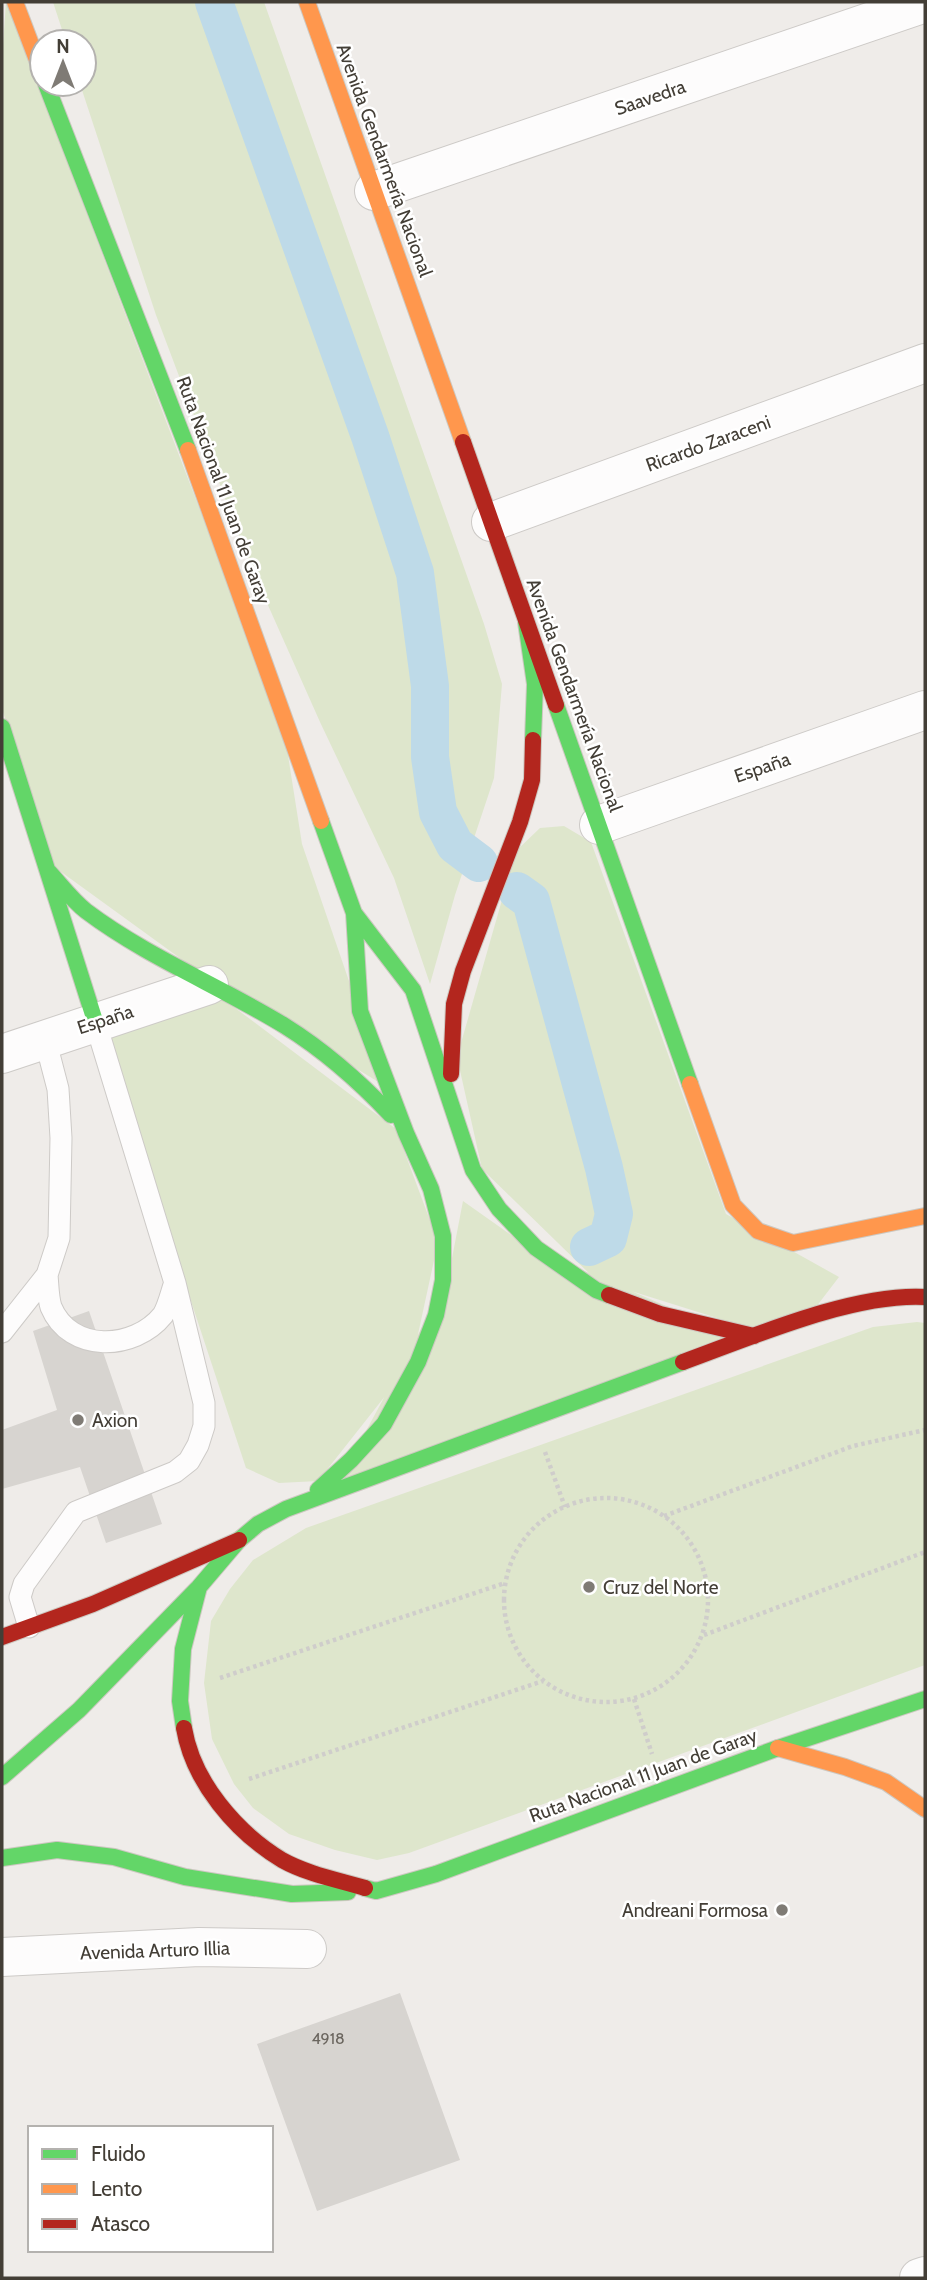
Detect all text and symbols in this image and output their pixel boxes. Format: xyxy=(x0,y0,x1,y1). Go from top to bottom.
north arrow xyxy=(28,28,98,98)
text: N xyxy=(56,35,70,58)
street label: Avenida Gendarmería Nacional xyxy=(332,40,438,280)
street label: Saavedra xyxy=(612,75,689,120)
street label: Ruta Nacional 11 Juan de Garay xyxy=(172,373,276,608)
street label: Ricardo Zaraceni xyxy=(643,410,774,477)
street label: Avenida Gendarmería Nacional xyxy=(522,575,628,815)
street label: España xyxy=(731,747,793,788)
street label: España xyxy=(74,1000,136,1039)
place label: Axion xyxy=(92,1409,138,1432)
marker: Axion xyxy=(70,1412,86,1428)
place label: Cruz del Norte xyxy=(603,1576,719,1599)
marker: Cruz del Norte xyxy=(581,1579,597,1595)
street label: Ruta Nacional 11 Juan de Garay xyxy=(526,1723,761,1827)
place label: Andreani Formosa xyxy=(622,1899,768,1922)
marker: Andreani Formosa xyxy=(774,1902,790,1918)
street label: Avenida Arturo Illia xyxy=(80,1936,230,1965)
house number: 4918 xyxy=(311,2029,345,2048)
legend xyxy=(28,2126,273,2252)
text: Fluido xyxy=(91,2141,146,2166)
text: Lento xyxy=(91,2176,142,2201)
text: Atasco xyxy=(91,2211,150,2236)

